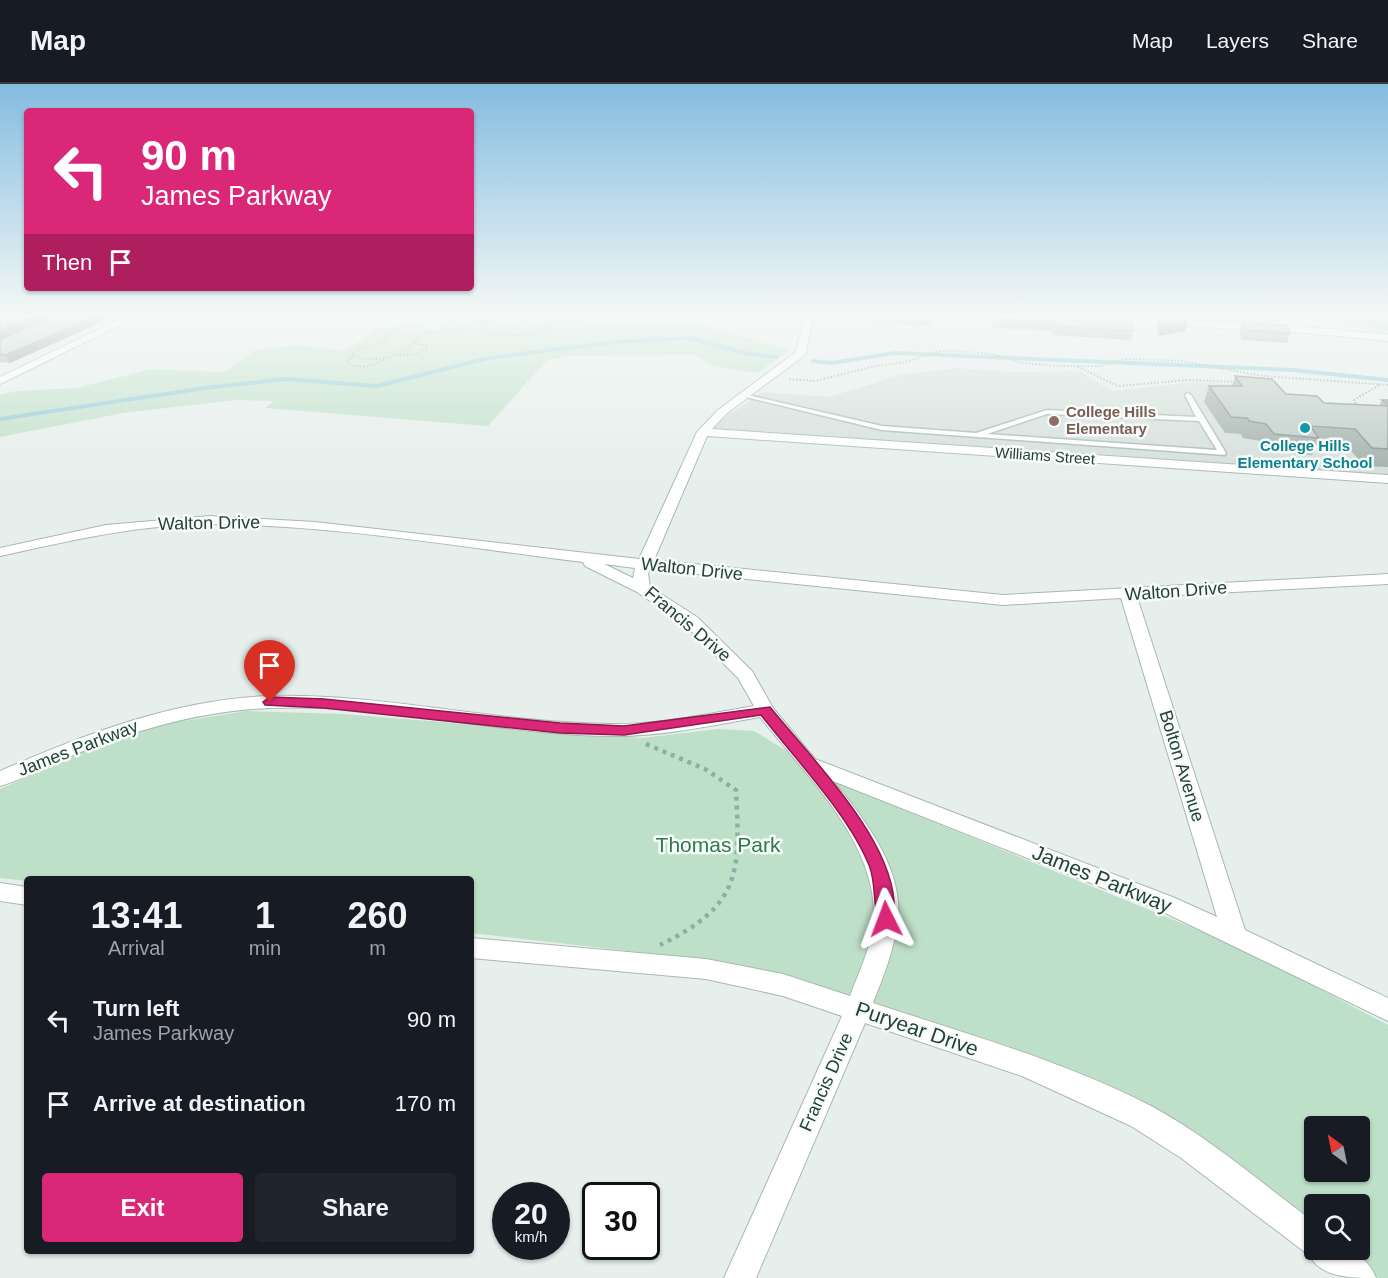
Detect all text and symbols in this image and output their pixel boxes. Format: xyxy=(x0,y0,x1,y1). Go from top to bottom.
text: Map xyxy=(30,25,86,56)
text: Map xyxy=(1132,29,1173,52)
text: Layers xyxy=(1206,29,1269,52)
text: Share xyxy=(1302,29,1358,52)
icon: left xyxy=(42,132,120,210)
text: 90 m xyxy=(141,132,237,179)
text: James Parkway xyxy=(141,181,332,211)
icon: arrive xyxy=(104,246,137,279)
text: Then xyxy=(42,250,92,275)
place label: College Hills Elementary xyxy=(1066,403,1156,437)
marker: College Hills Elementary xyxy=(1047,414,1061,428)
marker: College Hills Elementary School xyxy=(1298,421,1312,435)
place label: College Hills Elementary School xyxy=(1237,437,1373,471)
street label: Williams Street xyxy=(995,444,1096,468)
street label: Walton Drive xyxy=(158,512,260,534)
street label: Walton Drive xyxy=(640,554,744,584)
street label: Walton Drive xyxy=(1124,577,1228,605)
street label: Francis Drive xyxy=(641,582,735,666)
pin xyxy=(244,640,295,702)
icon: arrive xyxy=(253,649,286,682)
street label: Bolton Avenue xyxy=(1156,708,1208,824)
street label: James Parkway xyxy=(15,716,141,780)
park label: Thomas Park xyxy=(656,833,781,856)
street label: James Parkway xyxy=(1029,840,1176,917)
position arrow xyxy=(854,887,918,951)
text: 13:41 xyxy=(90,895,182,936)
text: 1 xyxy=(255,895,275,936)
text: 260 xyxy=(347,895,408,936)
text: Arrival xyxy=(108,937,165,959)
text: min xyxy=(249,937,281,959)
text: m xyxy=(369,937,386,959)
text: Turn left xyxy=(93,996,179,1021)
street label: Puryear Drive xyxy=(853,997,982,1060)
icon: left xyxy=(42,1004,75,1037)
text: 90 m xyxy=(407,1007,456,1032)
text: James Parkway xyxy=(93,1022,234,1044)
street label: Francis Drive xyxy=(795,1030,857,1134)
icon: arrive xyxy=(42,1088,75,1121)
text: Arrive at destination xyxy=(93,1091,306,1116)
text: 170 m xyxy=(395,1091,456,1116)
north arrow xyxy=(1304,1116,1370,1182)
map controls xyxy=(1304,1116,1370,1260)
button: Exit xyxy=(42,1173,243,1242)
button: Share xyxy=(255,1173,456,1242)
speed limit sign: 30 xyxy=(582,1182,660,1260)
button: search xyxy=(1304,1194,1370,1260)
text: 20 xyxy=(514,1197,548,1230)
text: km/h xyxy=(515,1228,547,1245)

